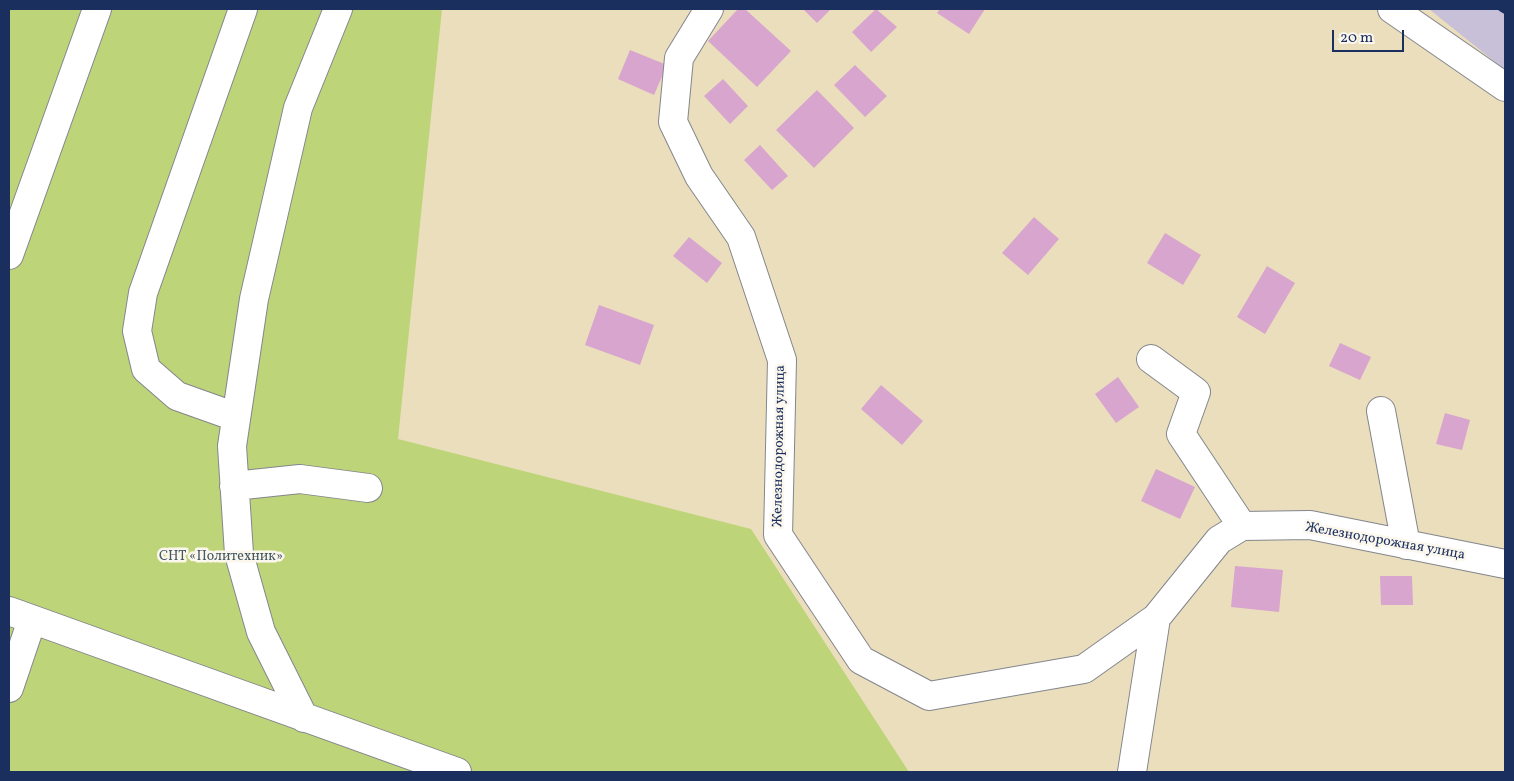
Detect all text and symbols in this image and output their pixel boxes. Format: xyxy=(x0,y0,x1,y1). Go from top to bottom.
scale bar xyxy=(1334,20,1406,52)
text: 20 m xyxy=(1340,28,1373,49)
street label: Железнодорожная улица xyxy=(770,365,790,527)
street label: Железнодорожная улица xyxy=(1304,520,1466,564)
park label: СНТ «Политехник» xyxy=(159,549,283,565)

